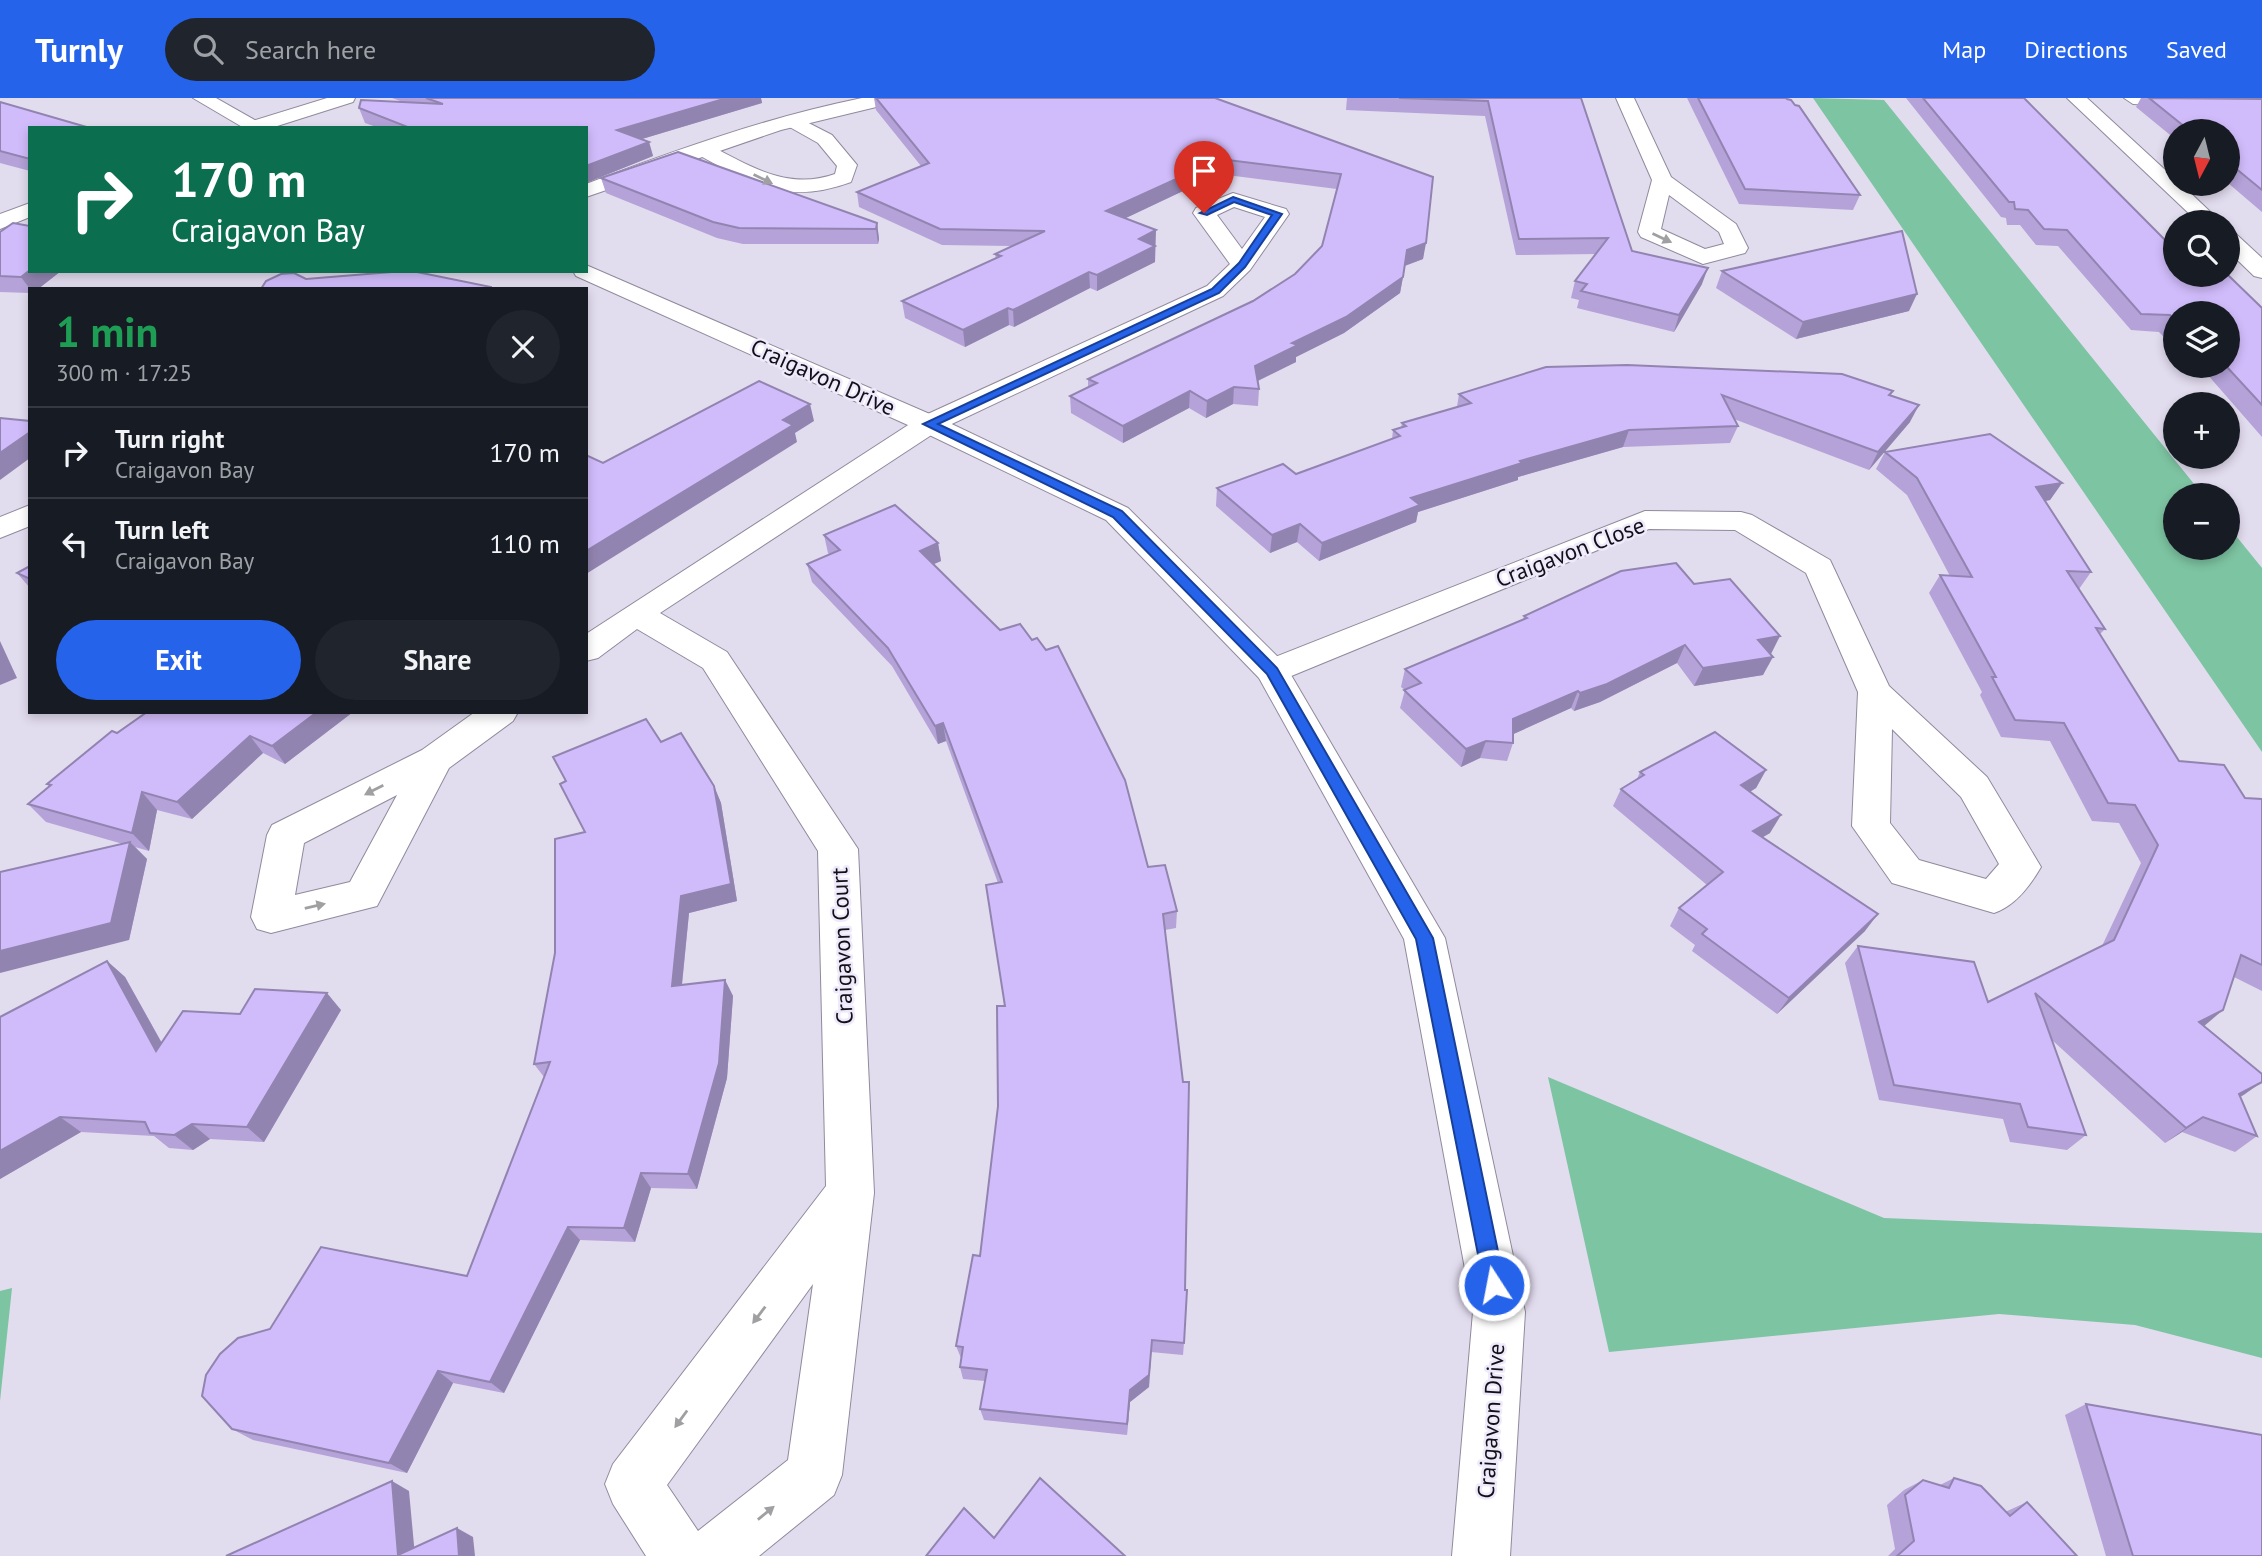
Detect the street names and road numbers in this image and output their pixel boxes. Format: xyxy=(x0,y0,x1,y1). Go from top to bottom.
street label: Craigavon Drive xyxy=(746,332,900,421)
street label: Craigavon Close xyxy=(1491,510,1648,593)
street label: Craigavon Court xyxy=(824,867,859,1025)
street label: Craigavon Drive xyxy=(1471,1342,1510,1499)

